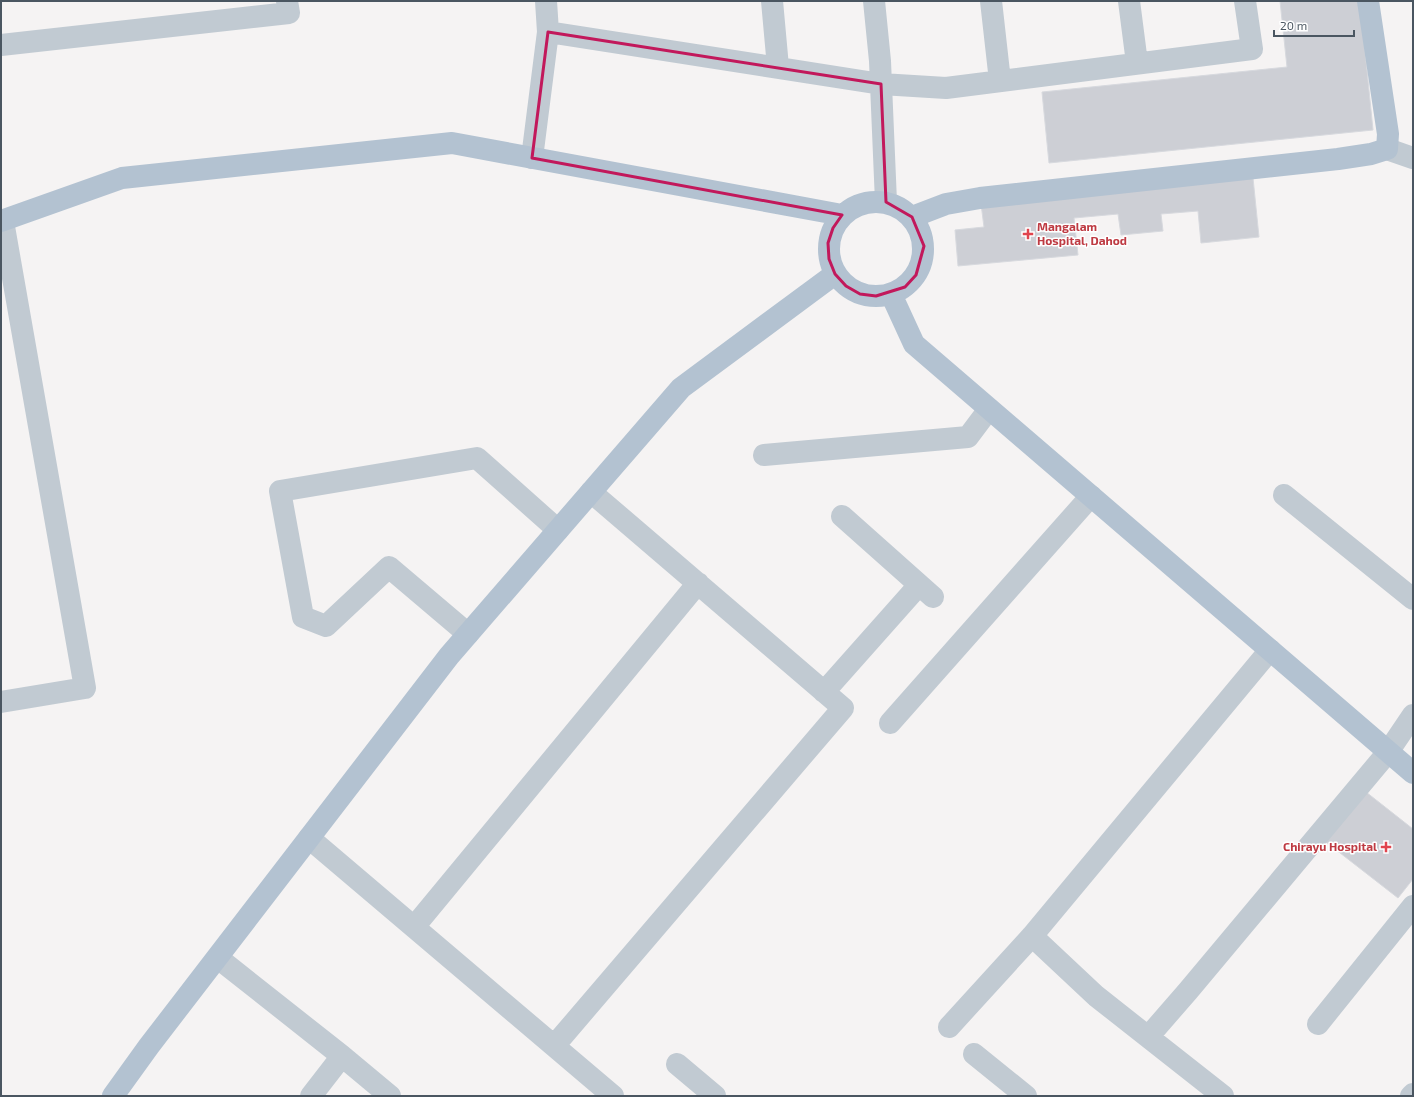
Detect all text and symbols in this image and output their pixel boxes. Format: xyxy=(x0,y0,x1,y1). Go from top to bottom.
scale bar xyxy=(1274,12,1354,38)
text: 20 m xyxy=(1280,18,1307,32)
place label: Mangalam Hospital, Dahod xyxy=(1037,219,1127,247)
marker: Mangalam Hospital, Dahod xyxy=(1022,228,1034,240)
place label: Chirayu Hospital xyxy=(1283,839,1377,854)
marker: Chirayu Hospital xyxy=(1380,841,1392,853)

